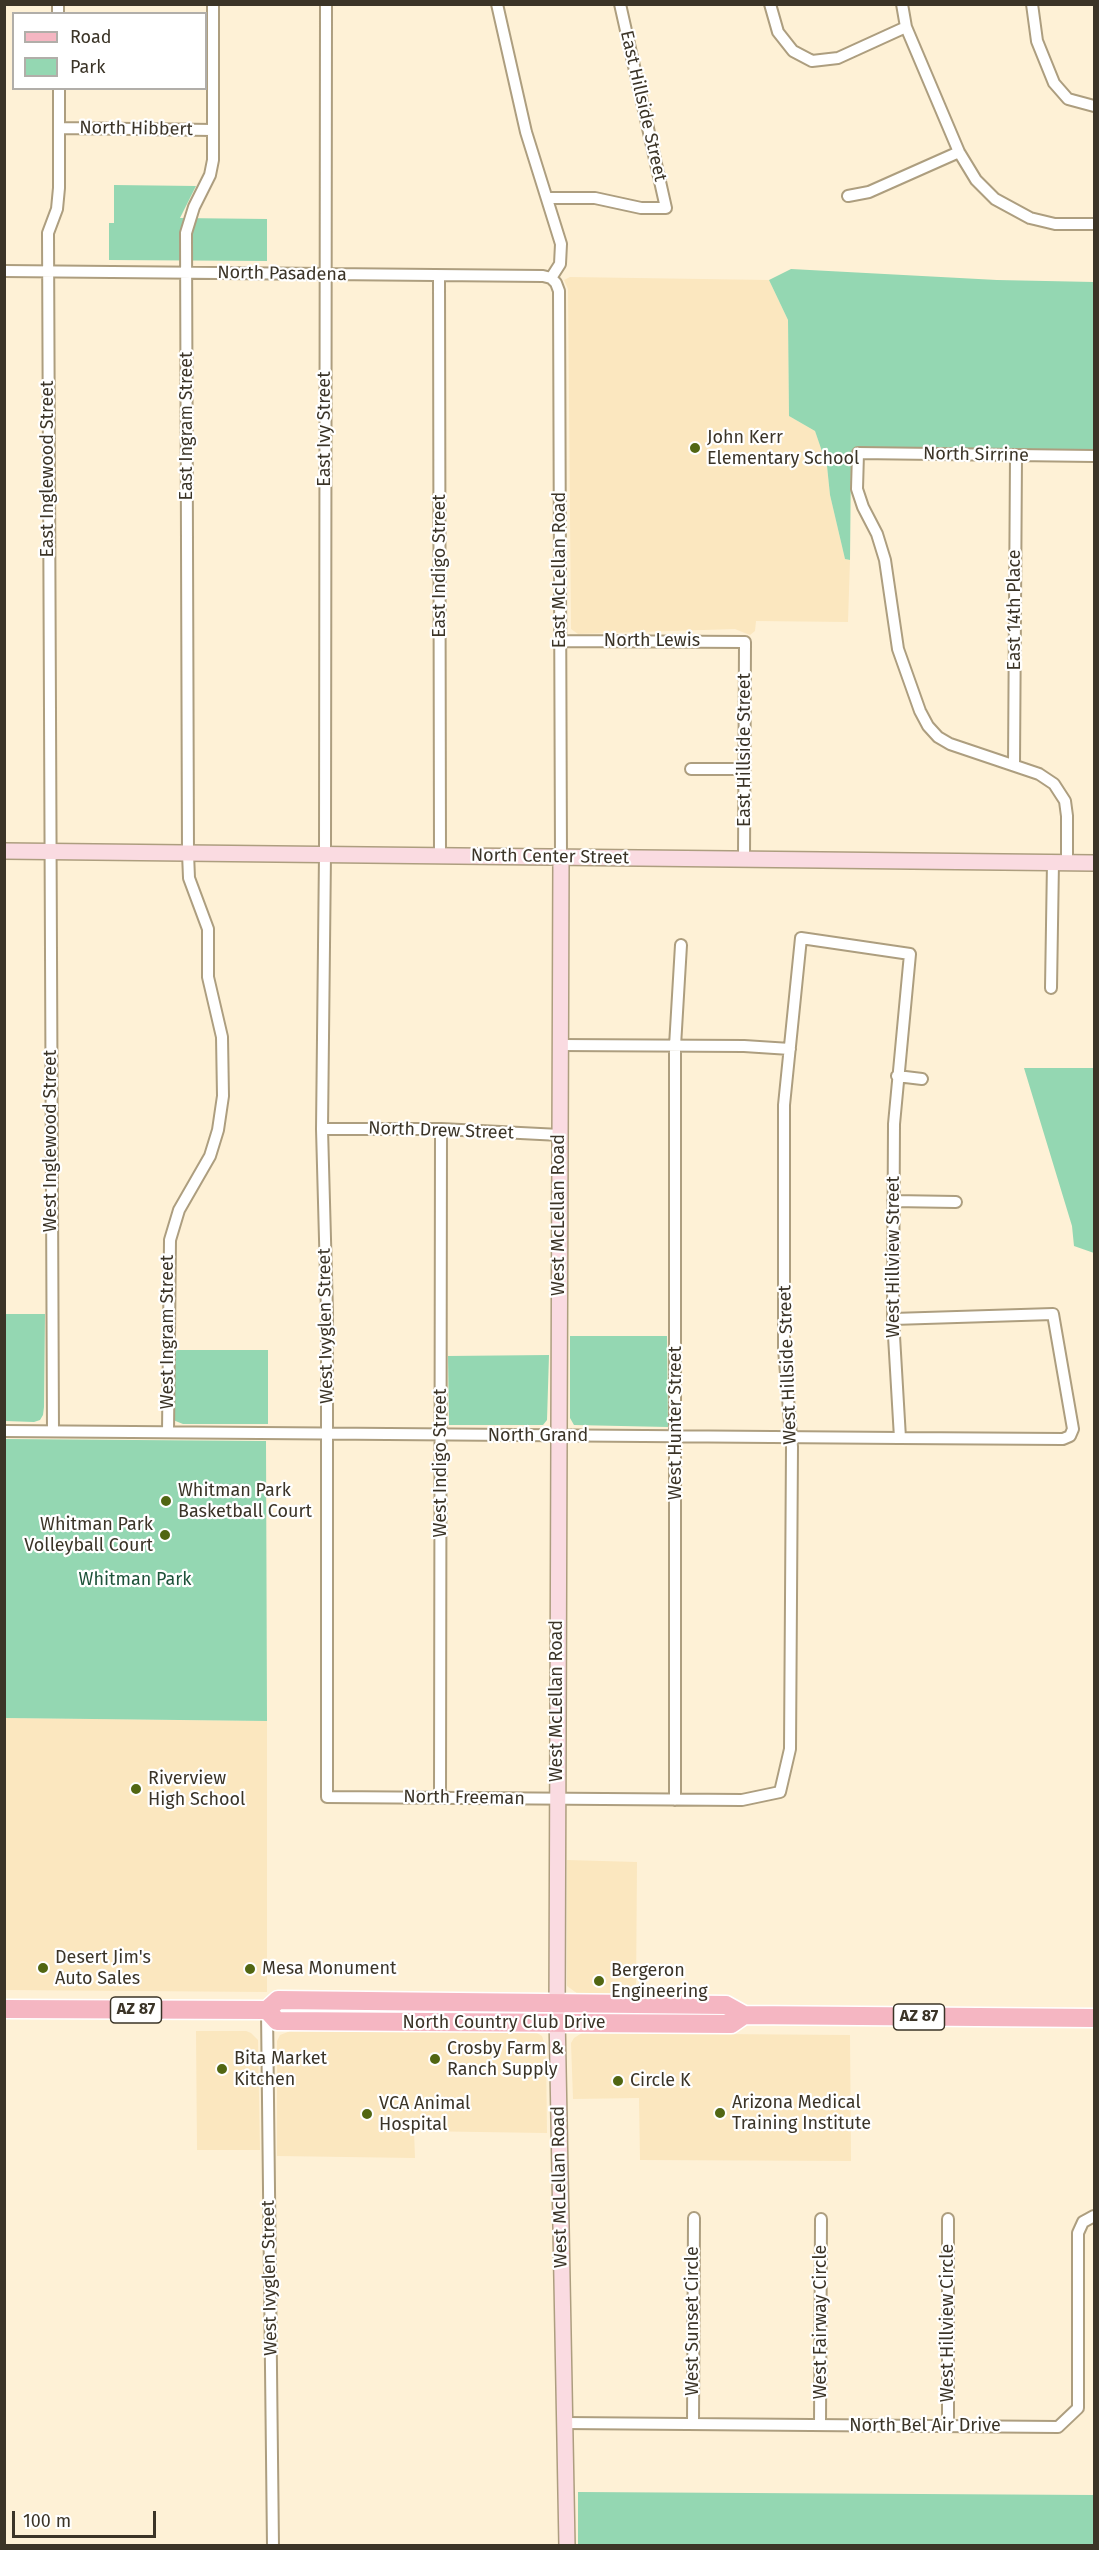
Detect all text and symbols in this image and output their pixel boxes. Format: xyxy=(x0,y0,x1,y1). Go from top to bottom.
legend xyxy=(12,12,207,90)
text: Road xyxy=(70,26,112,48)
street label: East Hillside Street xyxy=(615,28,671,184)
text: Park xyxy=(70,56,105,78)
street label: North Hibbert xyxy=(79,117,193,141)
street label: North Pasadena xyxy=(217,262,347,286)
street label: East Ingram Street xyxy=(176,351,198,501)
street label: East Ivy Street xyxy=(314,371,336,487)
street label: East Inglewood Street xyxy=(37,380,59,558)
place label: John Kerr Elementary School xyxy=(707,427,859,470)
marker: John Kerr Elementary School xyxy=(688,441,702,455)
street label: North Sirrine xyxy=(923,443,1029,467)
street label: East McLellan Road xyxy=(549,492,571,648)
street label: East Indigo Street xyxy=(429,494,451,638)
street label: East 14th Place xyxy=(1004,549,1026,671)
street label: North Lewis xyxy=(604,630,700,652)
street label: East Hillside Street xyxy=(734,673,756,827)
street label: North Center Street xyxy=(471,845,629,869)
street label: West Inglewood Street xyxy=(40,1050,62,1232)
street label: North Drew Street xyxy=(368,1118,514,1144)
street label: West McLellan Road xyxy=(548,1134,570,1296)
street label: West Hillview Street xyxy=(883,1176,905,1338)
street label: West Ivyglen Street xyxy=(314,1248,338,1404)
street label: West Ingram Street xyxy=(157,1255,179,1409)
street label: West Hillside Street xyxy=(774,1285,802,1445)
street label: West Hunter Street xyxy=(665,1346,687,1500)
street label: West Indigo Street xyxy=(430,1388,452,1538)
street label: North Grand xyxy=(488,1425,588,1447)
place label: Whitman Park Basketball Court xyxy=(178,1480,312,1522)
marker: Whitman Park Basketball Court xyxy=(159,1494,173,1508)
place label: Whitman Park Volleyball Court xyxy=(24,1514,153,1556)
marker: Whitman Park Volleyball Court xyxy=(158,1528,172,1542)
park label: Whitman Park xyxy=(79,1569,191,1591)
street label: West McLellan Road xyxy=(546,1620,568,1782)
place label: Riverview High School xyxy=(148,1768,245,1810)
marker: Riverview High School xyxy=(129,1782,143,1796)
street label: North Freeman xyxy=(403,1786,525,1810)
place label: Desert Jim's Auto Sales xyxy=(55,1947,151,1990)
place label: Mesa Monument xyxy=(262,1958,396,1980)
place label: Bergeron Engineering xyxy=(611,1960,708,2002)
marker: Desert Jim's Auto Sales xyxy=(36,1961,50,1975)
marker: Mesa Monument xyxy=(243,1962,257,1976)
marker: Bergeron Engineering xyxy=(592,1974,606,1988)
road number: AZ 87 xyxy=(110,1997,162,2023)
road number: AZ 87 xyxy=(894,2004,944,2030)
street label: North Country Club Drive xyxy=(402,2012,606,2034)
place label: Crosby Farm & Ranch Supply xyxy=(447,2038,564,2080)
place label: Bita Market Kitchen xyxy=(234,2048,327,2090)
marker: Crosby Farm & Ranch Supply xyxy=(428,2052,442,2066)
marker: Bita Market Kitchen xyxy=(215,2062,229,2076)
place label: Circle K xyxy=(630,2070,691,2092)
marker: Circle K xyxy=(611,2074,625,2088)
place label: Arizona Medical Training Institute xyxy=(732,2092,871,2134)
place label: VCA Animal Hospital xyxy=(379,2093,470,2136)
street label: West McLellan Road xyxy=(548,2106,572,2268)
marker: Arizona Medical Training Institute xyxy=(713,2106,727,2120)
marker: VCA Animal Hospital xyxy=(360,2107,374,2121)
street label: West Ivyglen Street xyxy=(258,2200,282,2356)
street label: West Hillview Circle xyxy=(937,2244,959,2402)
street label: West Fairway Circle xyxy=(810,2245,832,2399)
street label: West Sunset Circle xyxy=(682,2246,704,2396)
street label: North Bel Air Drive xyxy=(849,2415,1001,2437)
scale bar xyxy=(15,2499,159,2537)
text: 100 m xyxy=(23,2510,71,2532)

